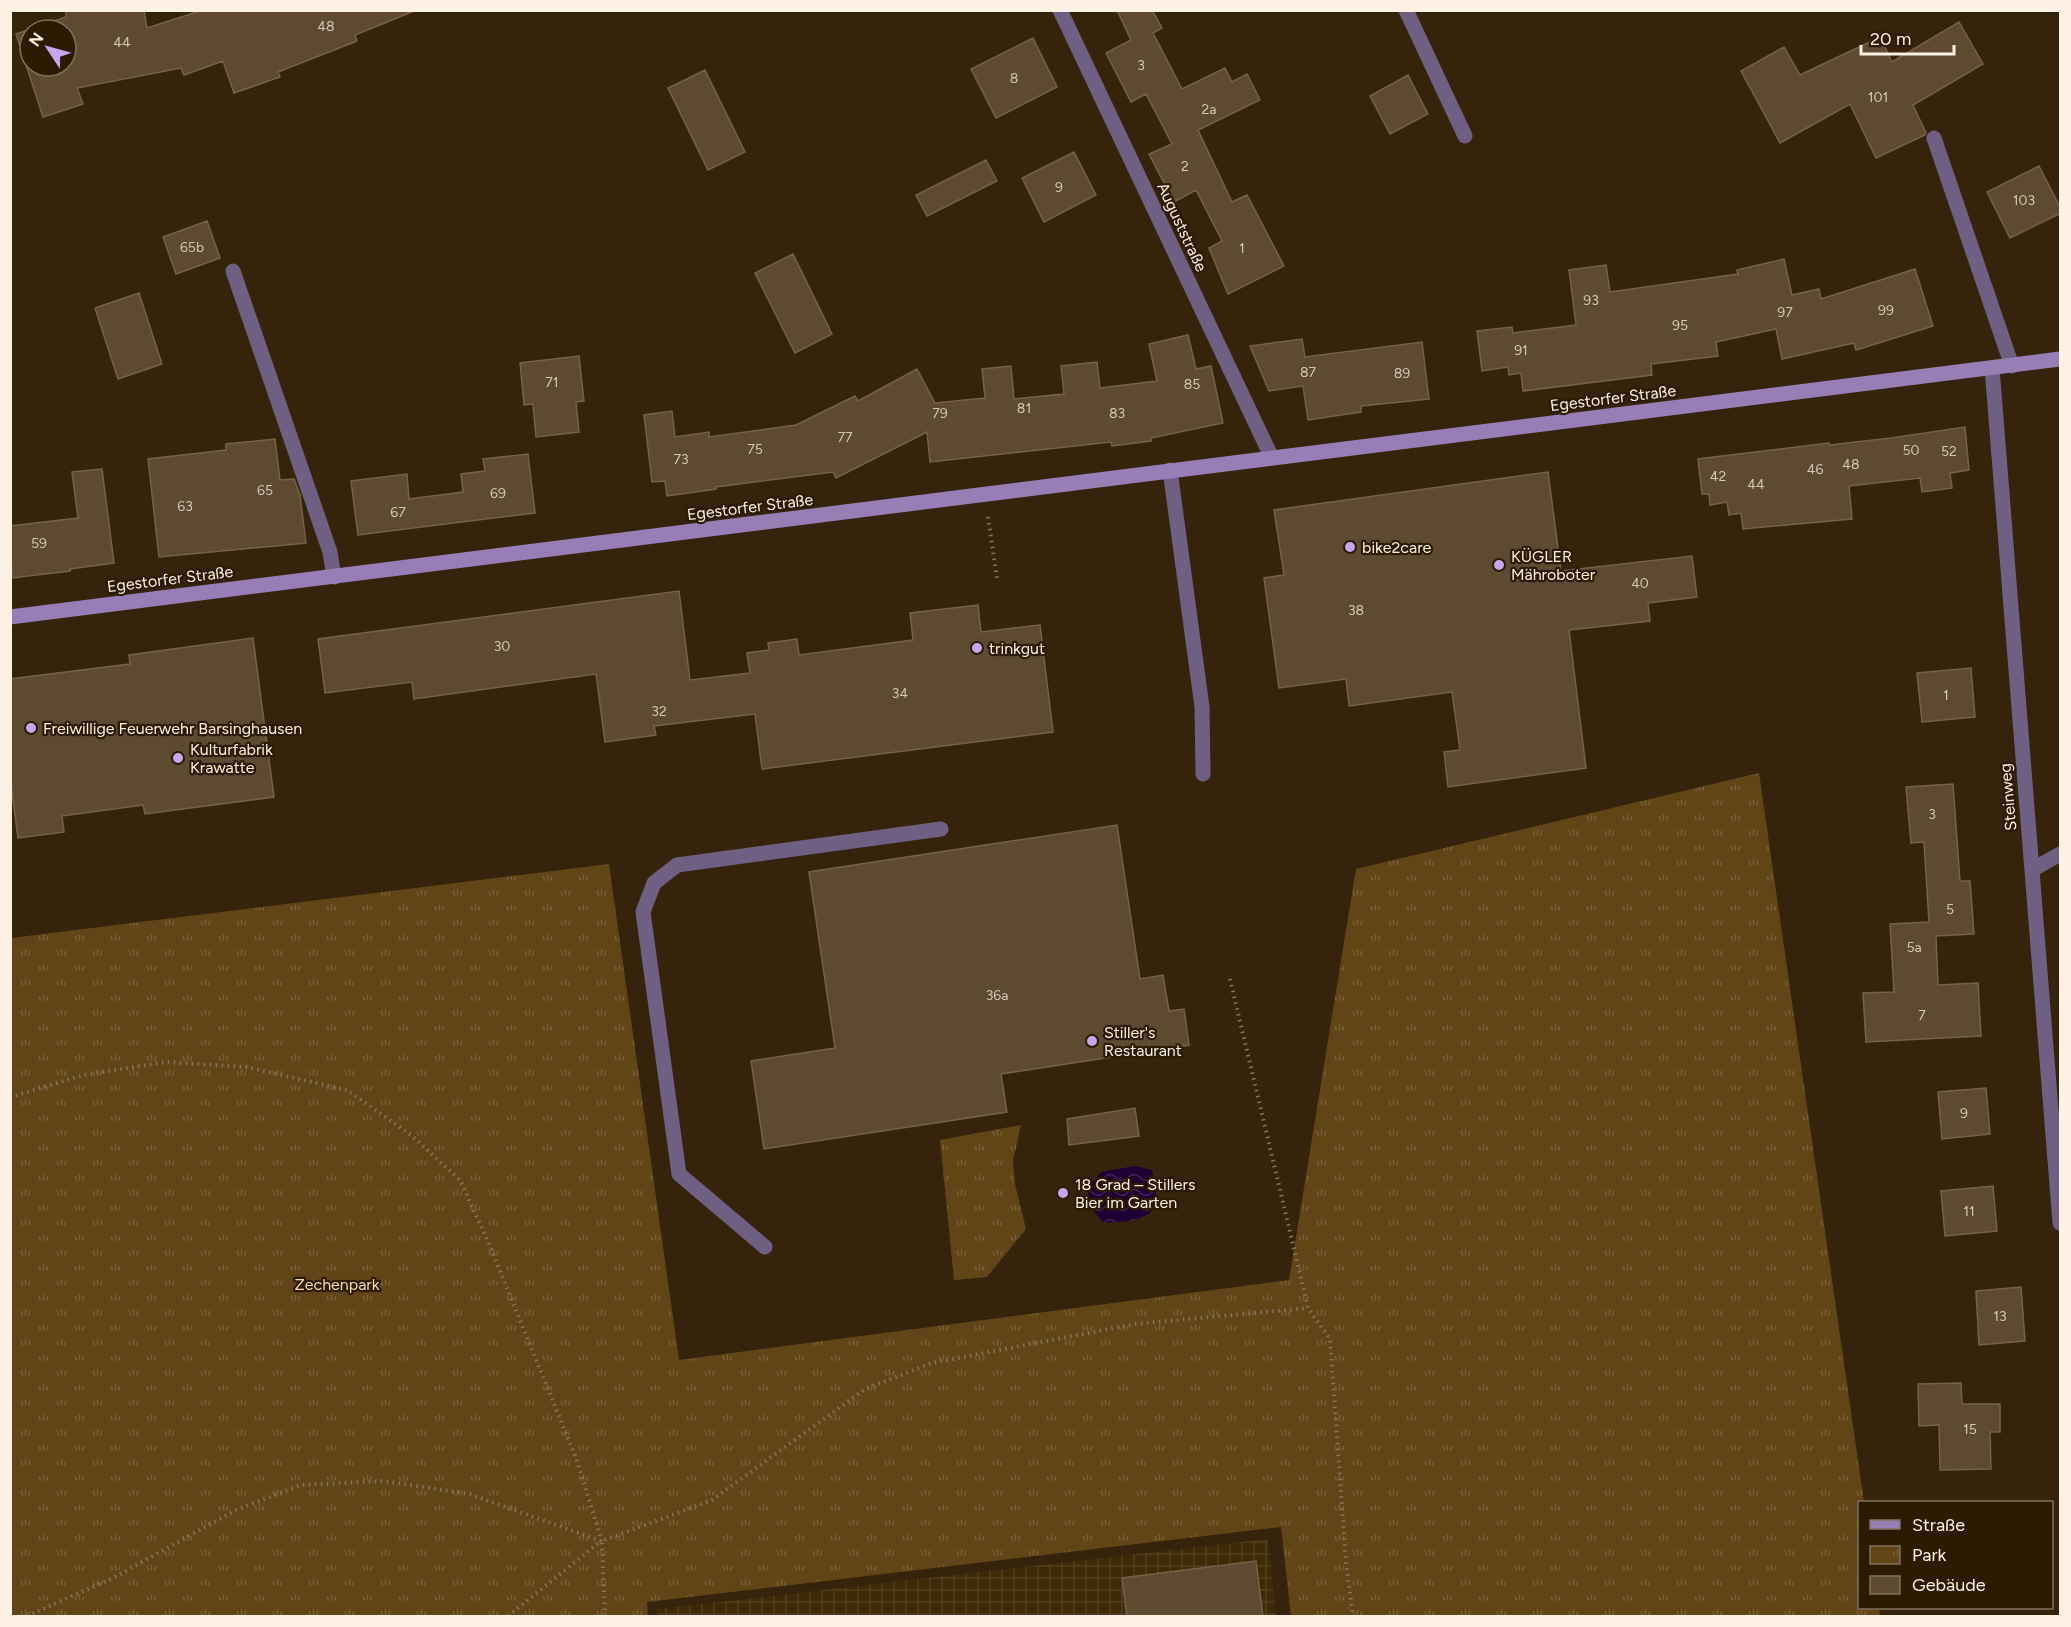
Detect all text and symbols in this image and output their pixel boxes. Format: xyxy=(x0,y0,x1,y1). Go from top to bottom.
north arrow xyxy=(18,18,78,78)
house number: 48 xyxy=(317,18,335,35)
scale bar xyxy=(1861,18,1954,56)
text: 20 m xyxy=(1870,28,1911,50)
text: N xyxy=(25,29,48,50)
house number: 44 xyxy=(113,34,131,51)
house number: 3 xyxy=(1137,57,1145,74)
house number: 8 xyxy=(1010,70,1018,87)
house number: 101 xyxy=(1868,89,1888,106)
house number: 2a xyxy=(1202,101,1216,118)
house number: 2 xyxy=(1181,158,1189,175)
house number: 9 xyxy=(1055,179,1063,196)
street label: Auguststraße xyxy=(1153,179,1211,275)
house number: 103 xyxy=(2013,192,2035,209)
house number: 65b xyxy=(180,239,204,256)
house number: 1 xyxy=(1239,240,1245,257)
house number: 93 xyxy=(1583,292,1599,309)
house number: 99 xyxy=(1878,302,1894,319)
house number: 97 xyxy=(1777,304,1793,321)
house number: 95 xyxy=(1672,317,1688,334)
house number: 91 xyxy=(1514,342,1528,359)
house number: 87 xyxy=(1300,364,1317,381)
house number: 89 xyxy=(1394,365,1410,382)
house number: 71 xyxy=(545,374,559,391)
house number: 85 xyxy=(1184,376,1200,393)
street label: Egestorfer Straße xyxy=(1549,381,1677,415)
house number: 81 xyxy=(1017,400,1031,417)
house number: 79 xyxy=(932,405,948,422)
house number: 83 xyxy=(1109,405,1125,422)
house number: 77 xyxy=(837,429,853,446)
house number: 75 xyxy=(747,441,763,458)
house number: 50 xyxy=(1902,442,1920,459)
house number: 52 xyxy=(1941,443,1957,460)
house number: 73 xyxy=(673,451,689,468)
house number: 48 xyxy=(1842,456,1860,473)
house number: 46 xyxy=(1807,461,1823,478)
house number: 42 xyxy=(1710,468,1726,485)
house number: 44 xyxy=(1747,476,1765,493)
house number: 65 xyxy=(257,482,273,499)
house number: 69 xyxy=(490,485,506,502)
street label: Egestorfer Straße xyxy=(686,490,814,524)
house number: 63 xyxy=(177,498,193,515)
house number: 67 xyxy=(390,504,406,521)
house number: 59 xyxy=(31,535,47,552)
place label: bike2care xyxy=(1362,538,1432,557)
marker: bike2care xyxy=(1343,540,1357,554)
place label: KÜGLER Mähroboter xyxy=(1511,547,1596,584)
marker: KÜGLER Mähroboter xyxy=(1492,558,1506,572)
street label: Egestorfer Straße xyxy=(106,562,234,596)
house number: 40 xyxy=(1631,575,1649,592)
house number: 38 xyxy=(1348,602,1364,619)
house number: 30 xyxy=(494,638,510,655)
place label: trinkgut xyxy=(989,639,1045,658)
marker: trinkgut xyxy=(970,641,984,655)
house number: 34 xyxy=(892,685,908,702)
house number: 1 xyxy=(1943,687,1949,704)
house number: 32 xyxy=(651,703,667,720)
place label: Freiwillige Feuerwehr Barsinghausen xyxy=(43,719,302,738)
marker: Freiwillige Feuerwehr Barsinghausen xyxy=(24,721,38,735)
place label: Kulturfabrik Krawatte xyxy=(190,740,273,777)
marker: Kulturfabrik Krawatte xyxy=(171,751,185,765)
street label: Steinweg xyxy=(1996,763,2020,831)
house number: 3 xyxy=(1928,806,1936,823)
house number: 5 xyxy=(1946,901,1954,918)
house number: 5a xyxy=(1906,939,1922,956)
house number: 36a xyxy=(986,987,1008,1004)
house number: 7 xyxy=(1918,1007,1926,1024)
place label: Stiller's Restaurant xyxy=(1104,1023,1182,1060)
marker: Stiller's Restaurant xyxy=(1085,1034,1099,1048)
house number: 9 xyxy=(1960,1105,1968,1122)
place label: 18 Grad – Stillers Bier im Garten xyxy=(1075,1175,1195,1212)
marker: 18 Grad – Stillers Bier im Garten xyxy=(1056,1186,1070,1200)
house number: 11 xyxy=(1963,1203,1975,1220)
park label: Zechenpark xyxy=(294,1275,380,1294)
house number: 13 xyxy=(1993,1308,2007,1325)
house number: 15 xyxy=(1963,1421,1977,1438)
legend xyxy=(1858,1501,2053,1609)
text: Straße xyxy=(1912,1514,1965,1536)
text: Park xyxy=(1912,1544,1947,1566)
text: Gebäude xyxy=(1912,1574,1986,1596)

